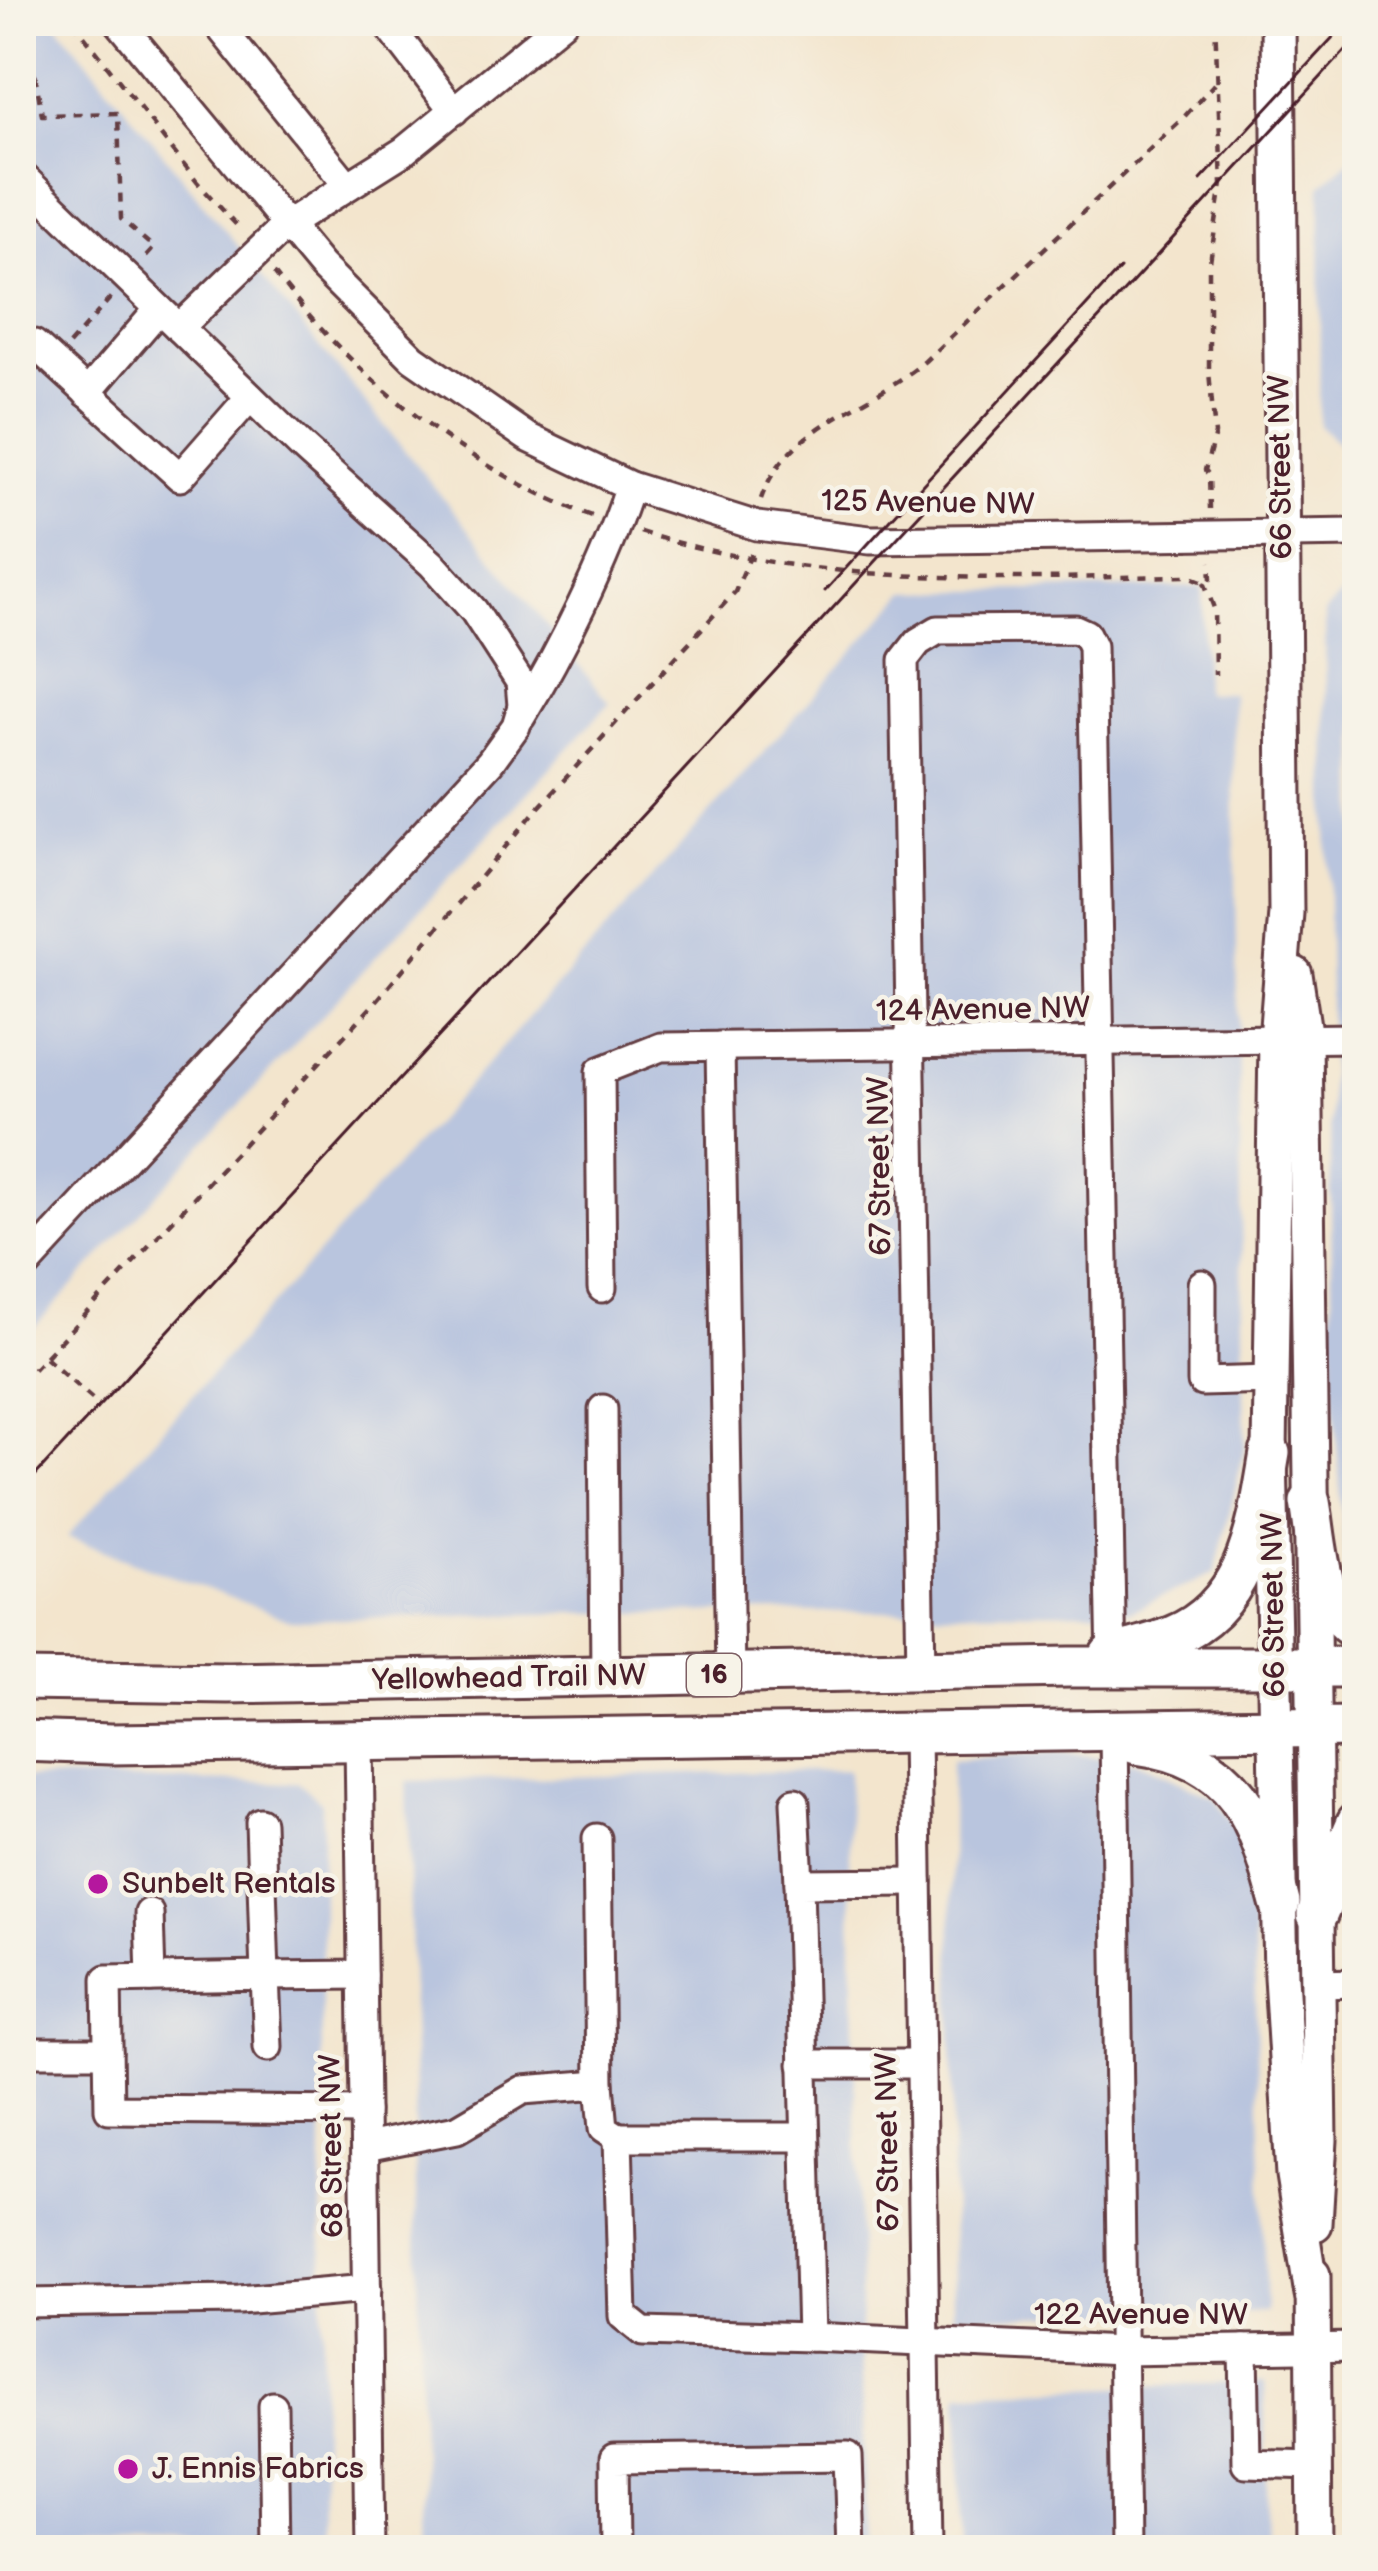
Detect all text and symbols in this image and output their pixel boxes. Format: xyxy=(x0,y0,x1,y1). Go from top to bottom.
street label: 66 Street NW xyxy=(1261,374,1301,560)
street label: 125 Avenue NW xyxy=(821,483,1035,523)
street label: 124 Avenue NW xyxy=(876,990,1090,1030)
street label: 67 Street NW xyxy=(860,1076,900,1256)
street label: 66 Street NW xyxy=(1254,1512,1294,1698)
road number: 16 xyxy=(687,1654,741,1696)
street label: Yellowhead Trail NW xyxy=(371,1658,646,1698)
place label: Sunbelt Rentals xyxy=(122,1866,336,1902)
marker: Sunbelt Rentals xyxy=(85,1871,111,1897)
street label: 67 Street NW xyxy=(868,2052,908,2232)
street label: 68 Street NW xyxy=(312,2054,352,2238)
street label: 122 Avenue NW xyxy=(1034,2297,1248,2333)
place label: J. Ennis Fabrics xyxy=(152,2451,364,2487)
marker: J. Ennis Fabrics xyxy=(115,2456,141,2482)

